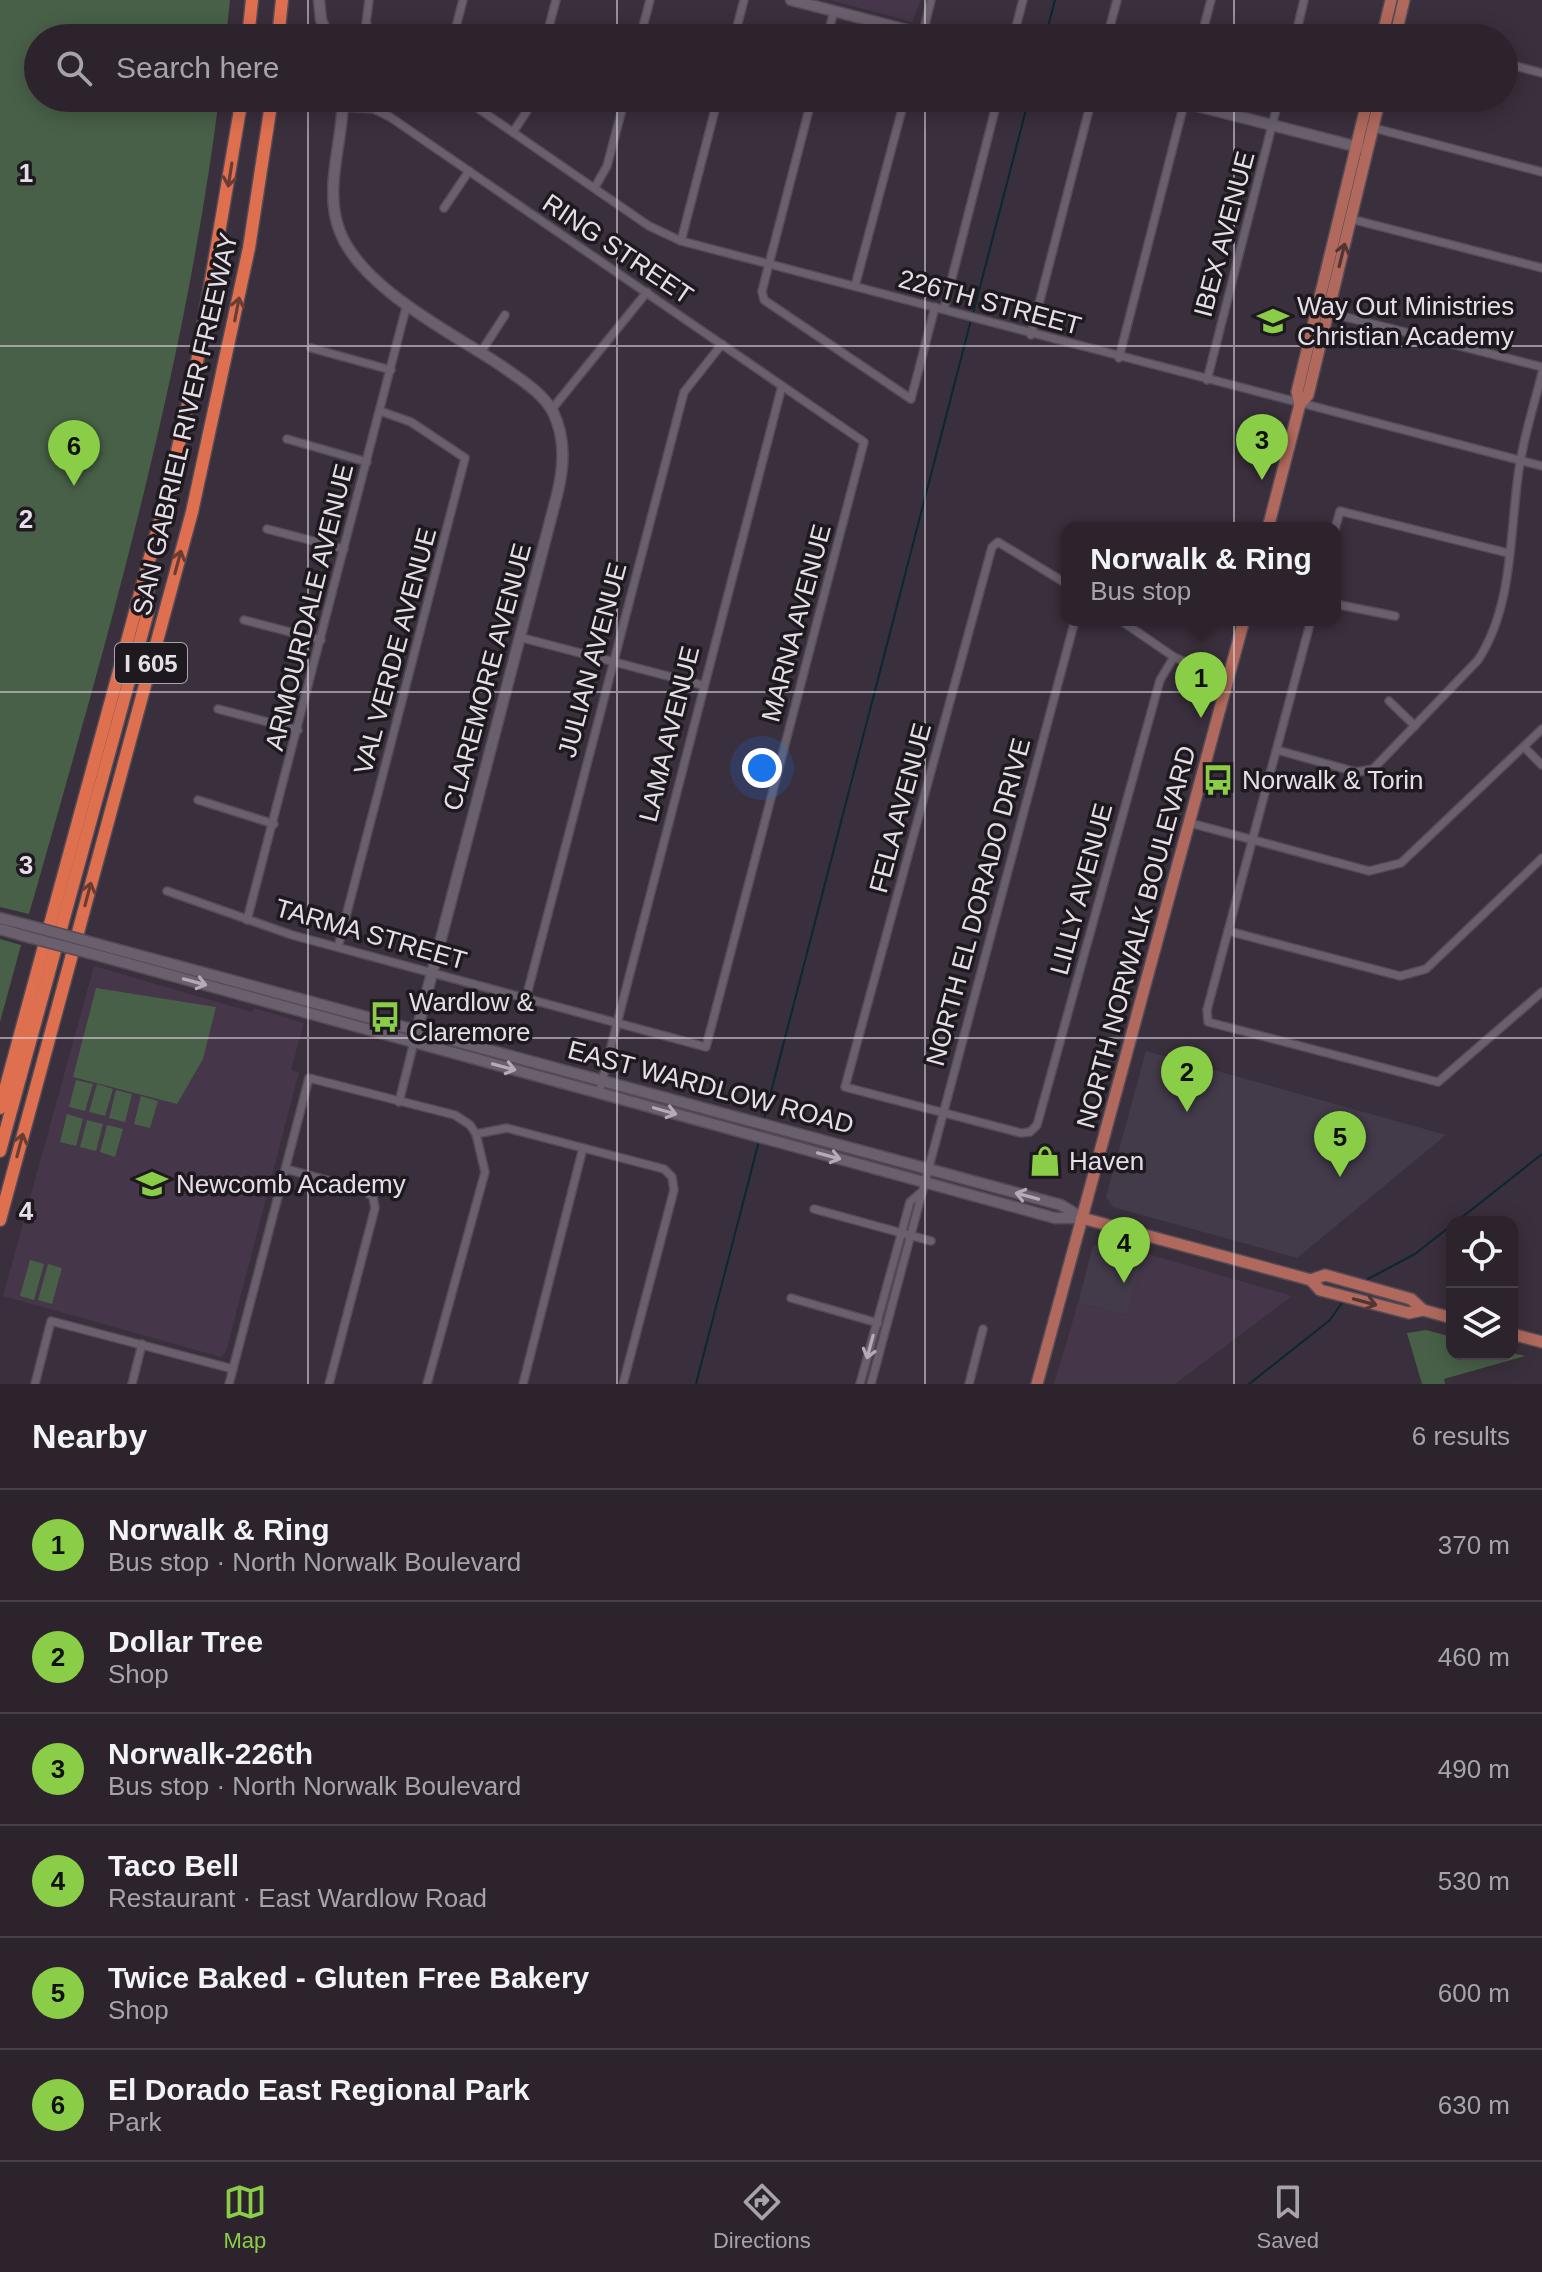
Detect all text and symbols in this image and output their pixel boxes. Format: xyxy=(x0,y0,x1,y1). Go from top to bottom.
search box xyxy=(24,24,1518,112)
icon: search xyxy=(52,46,96,90)
text: Search here xyxy=(116,51,279,84)
street label: IBEX AVENUE xyxy=(1188,148,1260,320)
text: 1 xyxy=(19,158,33,188)
one-way arrow xyxy=(221,162,236,187)
street label: RING STREET xyxy=(537,188,699,310)
street label: SAN GABRIEL RIVER FREEWAY xyxy=(126,230,244,618)
one-way arrow xyxy=(1336,243,1351,269)
street label: 226TH STREET xyxy=(895,263,1085,341)
place label: Way Out Ministries Christian Academy xyxy=(1297,291,1514,351)
one-way arrow xyxy=(230,297,245,322)
school or university icon: Way Out Ministries Christian Academy xyxy=(1256,304,1290,338)
pin: 3 xyxy=(1236,414,1288,480)
pin: 6 xyxy=(48,420,100,486)
street label: ARMOURDALE AVENUE xyxy=(259,461,359,753)
text: 2 xyxy=(19,504,33,534)
street label: MARNA AVENUE xyxy=(755,521,837,725)
popup xyxy=(1061,522,1341,626)
street label: VAL VERDE AVENUE xyxy=(348,525,442,777)
street label: CLAREMORE AVENUE xyxy=(437,540,537,814)
text: Norwalk & Ring xyxy=(1090,542,1312,575)
one-way arrow xyxy=(172,550,187,576)
street label: JULIAN AVENUE xyxy=(552,559,632,761)
text: Bus stop xyxy=(1090,576,1191,606)
road number: I 605 xyxy=(115,643,187,683)
street label: LAMA AVENUE xyxy=(633,643,705,825)
pin: 1 xyxy=(1175,652,1227,718)
street label: FELA AVENUE xyxy=(863,720,937,896)
street label: NORTH EL DORADO DRIVE xyxy=(920,735,1036,1069)
street label: NORTH NORWALK BOULEVARD xyxy=(1070,742,1202,1132)
your location xyxy=(742,748,782,788)
bus stop icon: Norwalk & Torin xyxy=(1201,763,1235,797)
place label: Norwalk & Torin xyxy=(1242,765,1424,795)
street label: LILLY AVENUE xyxy=(1044,800,1118,978)
text: 3 xyxy=(19,850,33,880)
one-way arrow xyxy=(82,882,97,908)
street label: TARMA STREET xyxy=(272,892,470,976)
one-way arrow xyxy=(181,975,207,990)
place label: Wardlow & Claremore xyxy=(409,987,534,1047)
bus stop icon: Wardlow & Claremore xyxy=(368,1000,402,1034)
street label: EAST WARDLOW ROAD xyxy=(565,1034,857,1140)
pin: 2 xyxy=(1161,1046,1213,1112)
one-way arrow xyxy=(491,1060,517,1075)
one-way arrow xyxy=(651,1104,677,1119)
pin: 5 xyxy=(1314,1111,1366,1177)
one-way arrow xyxy=(14,1133,29,1159)
shop icon: Haven xyxy=(1028,1144,1062,1178)
place label: Haven xyxy=(1069,1146,1144,1176)
one-way arrow xyxy=(816,1149,842,1164)
school or university icon: Newcomb Academy xyxy=(135,1167,169,1201)
place label: Newcomb Academy xyxy=(176,1169,406,1199)
one-way arrow xyxy=(1015,1187,1041,1202)
text: 4 xyxy=(19,1196,34,1226)
map controls xyxy=(1446,1216,1518,1360)
button: locate xyxy=(1446,1216,1518,1288)
pin: 4 xyxy=(1098,1217,1150,1283)
button: layers xyxy=(1446,1288,1518,1360)
one-way arrow xyxy=(1352,1295,1377,1310)
one-way arrow xyxy=(862,1333,877,1359)
text: Nearby xyxy=(32,1417,147,1455)
text: 6 results xyxy=(1412,1421,1510,1451)
text: Norwalk & Ring xyxy=(108,1513,330,1546)
text: 1 xyxy=(51,1530,65,1560)
text: 370 m xyxy=(1438,1530,1510,1560)
text: Bus stop · North Norwalk Boulevard xyxy=(108,1547,521,1577)
text: Dollar Tree xyxy=(108,1625,263,1658)
text: 2 xyxy=(51,1642,65,1672)
text: 460 m xyxy=(1438,1642,1510,1672)
text: Shop xyxy=(108,1659,169,1689)
text: Norwalk-226th xyxy=(108,1737,313,1770)
text: 3 xyxy=(51,1754,65,1784)
text: 490 m xyxy=(1438,1754,1510,1784)
text: Bus stop · North Norwalk Boulevard xyxy=(108,1771,521,1801)
text: Taco Bell xyxy=(108,1849,239,1882)
text: 4 xyxy=(51,1866,65,1896)
text: 530 m xyxy=(1438,1866,1510,1896)
text: Restaurant · East Wardlow Road xyxy=(108,1883,487,1913)
text: Twice Baked - Gluten Free Bakery xyxy=(108,1961,589,1994)
text: 5 xyxy=(51,1978,65,2008)
text: 600 m xyxy=(1438,1978,1510,2008)
text: Shop xyxy=(108,1995,169,2025)
text: El Dorado East Regional Park xyxy=(108,2073,530,2106)
text: 6 xyxy=(51,2090,65,2120)
text: 630 m xyxy=(1438,2090,1510,2120)
text: Park xyxy=(108,2107,161,2137)
tab: Map xyxy=(223,2180,267,2254)
tab: Directions xyxy=(713,2180,811,2254)
tab: Saved xyxy=(1257,2180,1319,2254)

